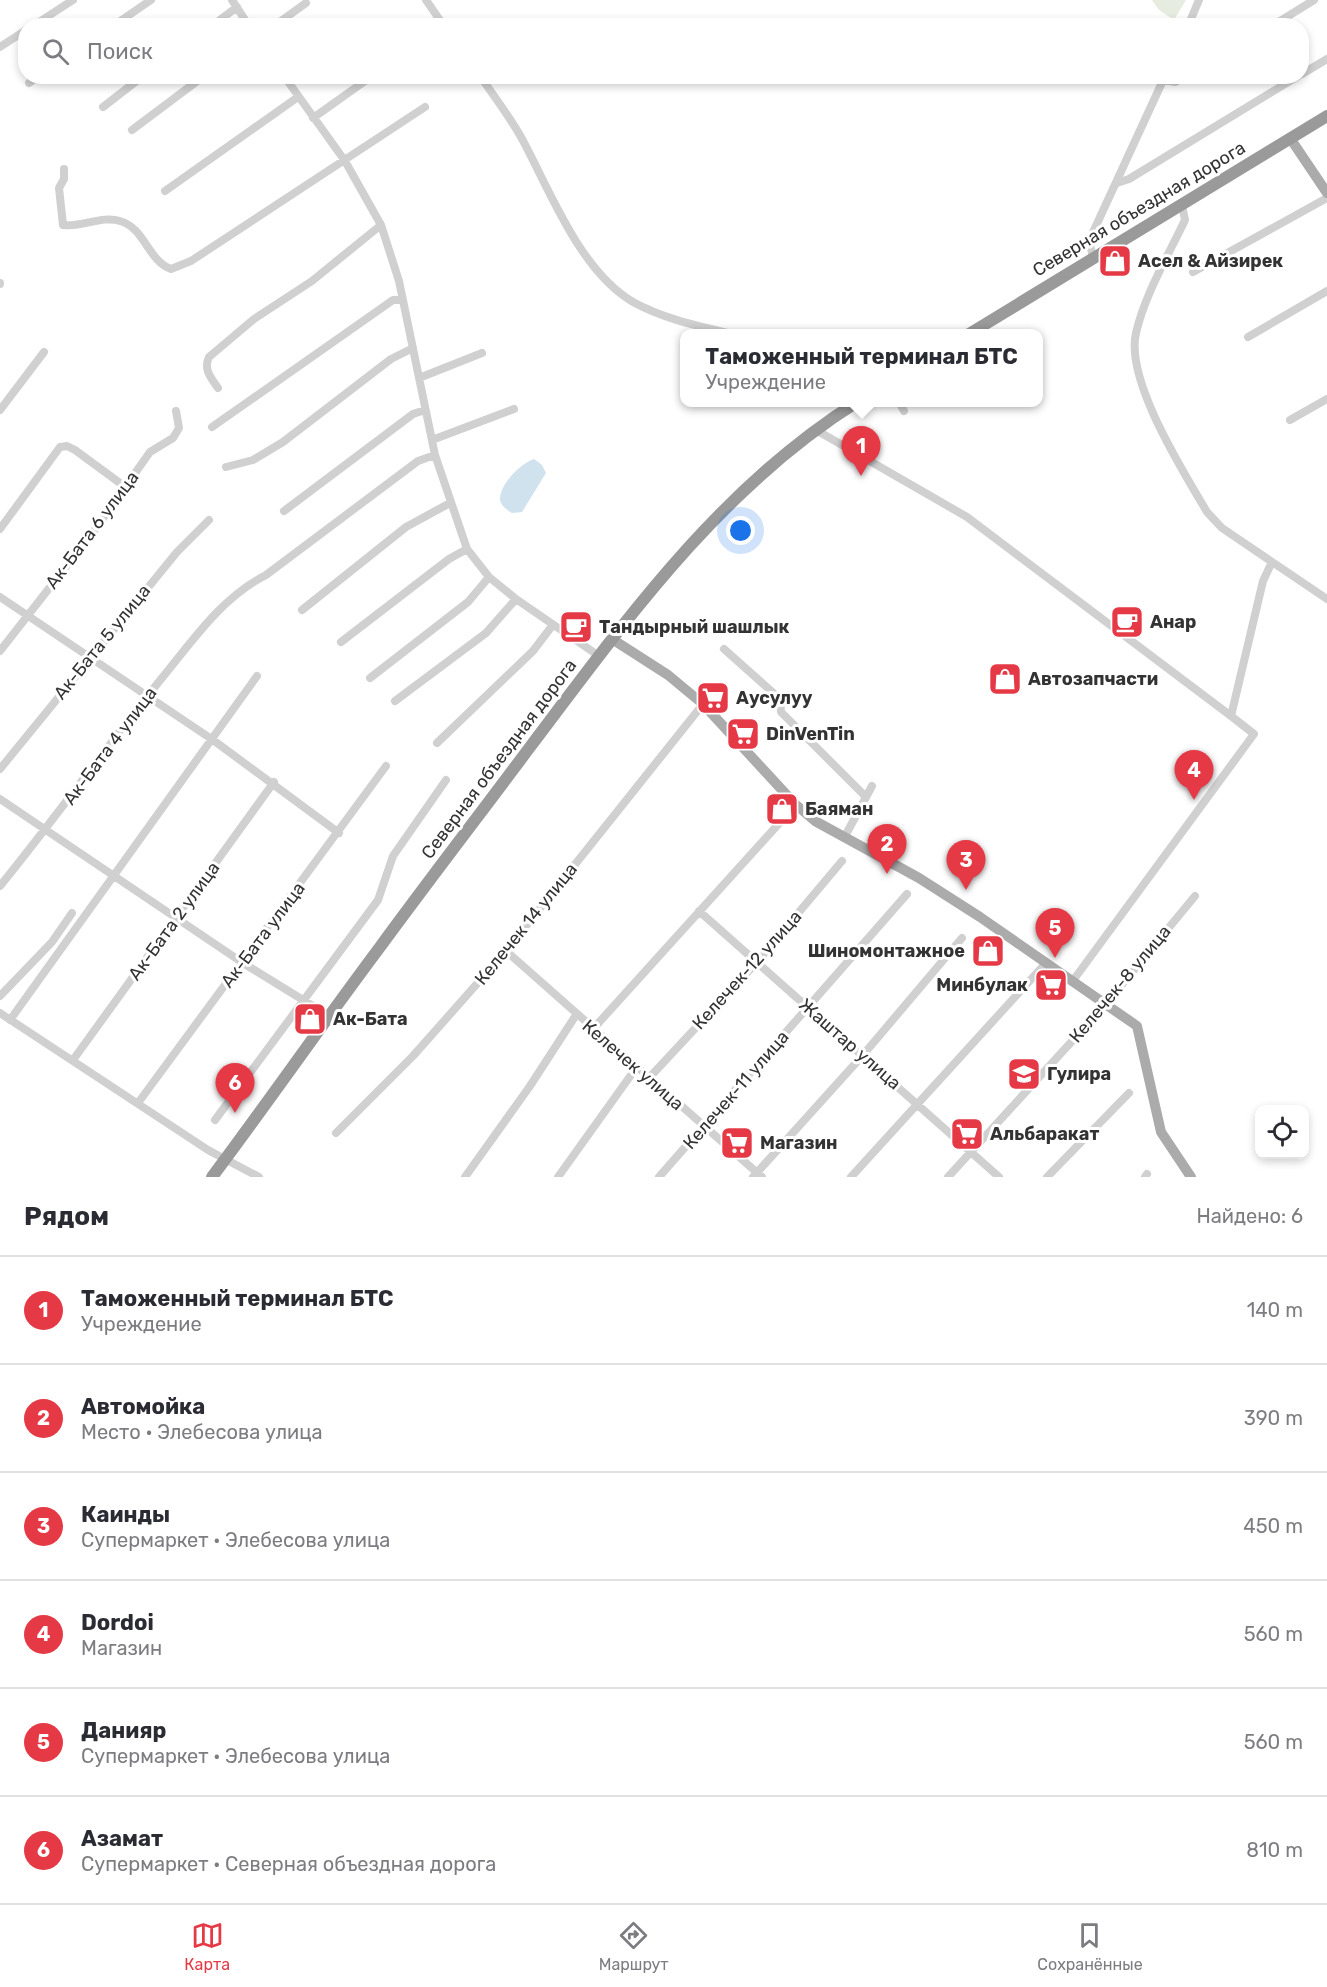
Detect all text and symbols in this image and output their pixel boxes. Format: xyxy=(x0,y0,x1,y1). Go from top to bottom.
search box xyxy=(18,18,1309,84)
icon: search xyxy=(39,35,72,68)
text: Поиск xyxy=(87,38,153,65)
street label: Северная объездная дорога xyxy=(1029,137,1249,281)
shop icon: Асел & Айзирек xyxy=(1097,243,1133,279)
place label: Асел & Айзирек xyxy=(1138,250,1283,272)
popup xyxy=(680,329,1043,407)
text: Таможенный терминал БТС xyxy=(705,343,1018,370)
text: Учреждение xyxy=(705,370,826,394)
pin: 1 xyxy=(842,426,880,476)
street label: Ак-Бата 6 улица xyxy=(41,467,143,593)
your location xyxy=(726,516,755,545)
street label: Ак-Бата 5 улица xyxy=(49,580,155,704)
cafe icon: Анар xyxy=(1109,604,1145,640)
cafe icon: Тандырный шашлык xyxy=(558,609,594,645)
place label: Анар xyxy=(1150,611,1196,633)
place label: Тандырный шашлык xyxy=(599,616,790,638)
street label: Северная объездная дорога xyxy=(417,655,581,863)
shop icon: Автозапчасти xyxy=(987,661,1023,697)
place label: Автозапчасти xyxy=(1028,668,1158,690)
supermarket icon: Аусулуу xyxy=(695,680,731,716)
street label: Ак-Бата 4 улица xyxy=(59,683,161,809)
place label: Аусулуу xyxy=(736,687,813,709)
supermarket icon: DinVenTin xyxy=(725,716,761,752)
place label: DinVenTin xyxy=(766,723,855,745)
pin: 4 xyxy=(1174,750,1214,800)
shop icon: Баяман xyxy=(764,791,800,827)
place label: Баяман xyxy=(805,798,873,820)
pin: 2 xyxy=(868,824,906,874)
pin: 3 xyxy=(946,840,986,890)
street label: Ак-Бата 2 улица xyxy=(124,857,224,985)
street label: Келечек 14 улица xyxy=(470,859,582,989)
street label: Ак-Бата улица xyxy=(216,878,310,992)
street label: Келечек-12 улица xyxy=(688,906,806,1034)
pin: 5 xyxy=(1036,908,1074,958)
street label: Келечек-8 улица xyxy=(1064,921,1176,1047)
shop icon: Шиномонтажное xyxy=(970,933,1006,969)
place label: Шиномонтажное xyxy=(808,940,965,962)
supermarket icon: Минбулак xyxy=(1033,967,1069,1003)
place label: Минбулак xyxy=(936,974,1028,996)
street label: Жаштар улица xyxy=(794,994,906,1094)
shop icon: Ак-Бата xyxy=(292,1001,328,1037)
place label: Ак-Бата xyxy=(333,1008,408,1030)
street label: Келечек улица xyxy=(578,1015,688,1115)
street label: Келечек-11 улица xyxy=(678,1026,794,1154)
school or university icon: Гулира xyxy=(1006,1056,1042,1092)
place label: Гулира xyxy=(1047,1063,1111,1085)
pin: 6 xyxy=(216,1064,254,1113)
map controls xyxy=(1255,1105,1309,1159)
button: locate xyxy=(1255,1105,1309,1159)
supermarket icon: Альбаракат xyxy=(949,1116,985,1152)
place label: Альбаракат xyxy=(990,1123,1099,1145)
supermarket icon: Магазин xyxy=(719,1125,755,1161)
place label: Магазин xyxy=(760,1132,837,1154)
text: Рядом xyxy=(24,1201,109,1232)
text: Найдено: 6 xyxy=(1197,1204,1303,1228)
text: Таможенный терминал БТС xyxy=(81,1285,393,1312)
text: 1 xyxy=(39,1298,48,1322)
text: 140 m xyxy=(1247,1298,1303,1322)
text: Учреждение xyxy=(81,1312,202,1336)
text: Автомойка xyxy=(81,1393,205,1420)
text: 2 xyxy=(37,1406,50,1430)
text: 390 m xyxy=(1244,1406,1303,1430)
text: Место · Элебесова улица xyxy=(81,1420,323,1444)
text: Каинды xyxy=(81,1501,170,1528)
text: 3 xyxy=(37,1514,50,1538)
text: 450 m xyxy=(1243,1514,1303,1538)
text: Супермаркет · Элебесова улица xyxy=(81,1528,390,1552)
text: Dordoi xyxy=(81,1609,154,1636)
text: 4 xyxy=(37,1622,50,1646)
text: 560 m xyxy=(1244,1622,1303,1646)
text: Магазин xyxy=(81,1636,162,1660)
text: Данияр xyxy=(81,1717,166,1744)
text: 5 xyxy=(37,1730,50,1754)
text: 560 m xyxy=(1244,1730,1303,1754)
text: Супермаркет · Элебесова улица xyxy=(81,1744,390,1768)
text: Азамат xyxy=(81,1825,163,1852)
text: 6 xyxy=(37,1838,50,1862)
text: 810 m xyxy=(1246,1838,1303,1862)
text: Супермаркет · Северная объездная дорога xyxy=(81,1852,496,1876)
tab: Карта xyxy=(184,1919,230,1974)
tab: Маршрут xyxy=(599,1919,669,1974)
tab: Сохранённые xyxy=(1037,1919,1143,1974)

